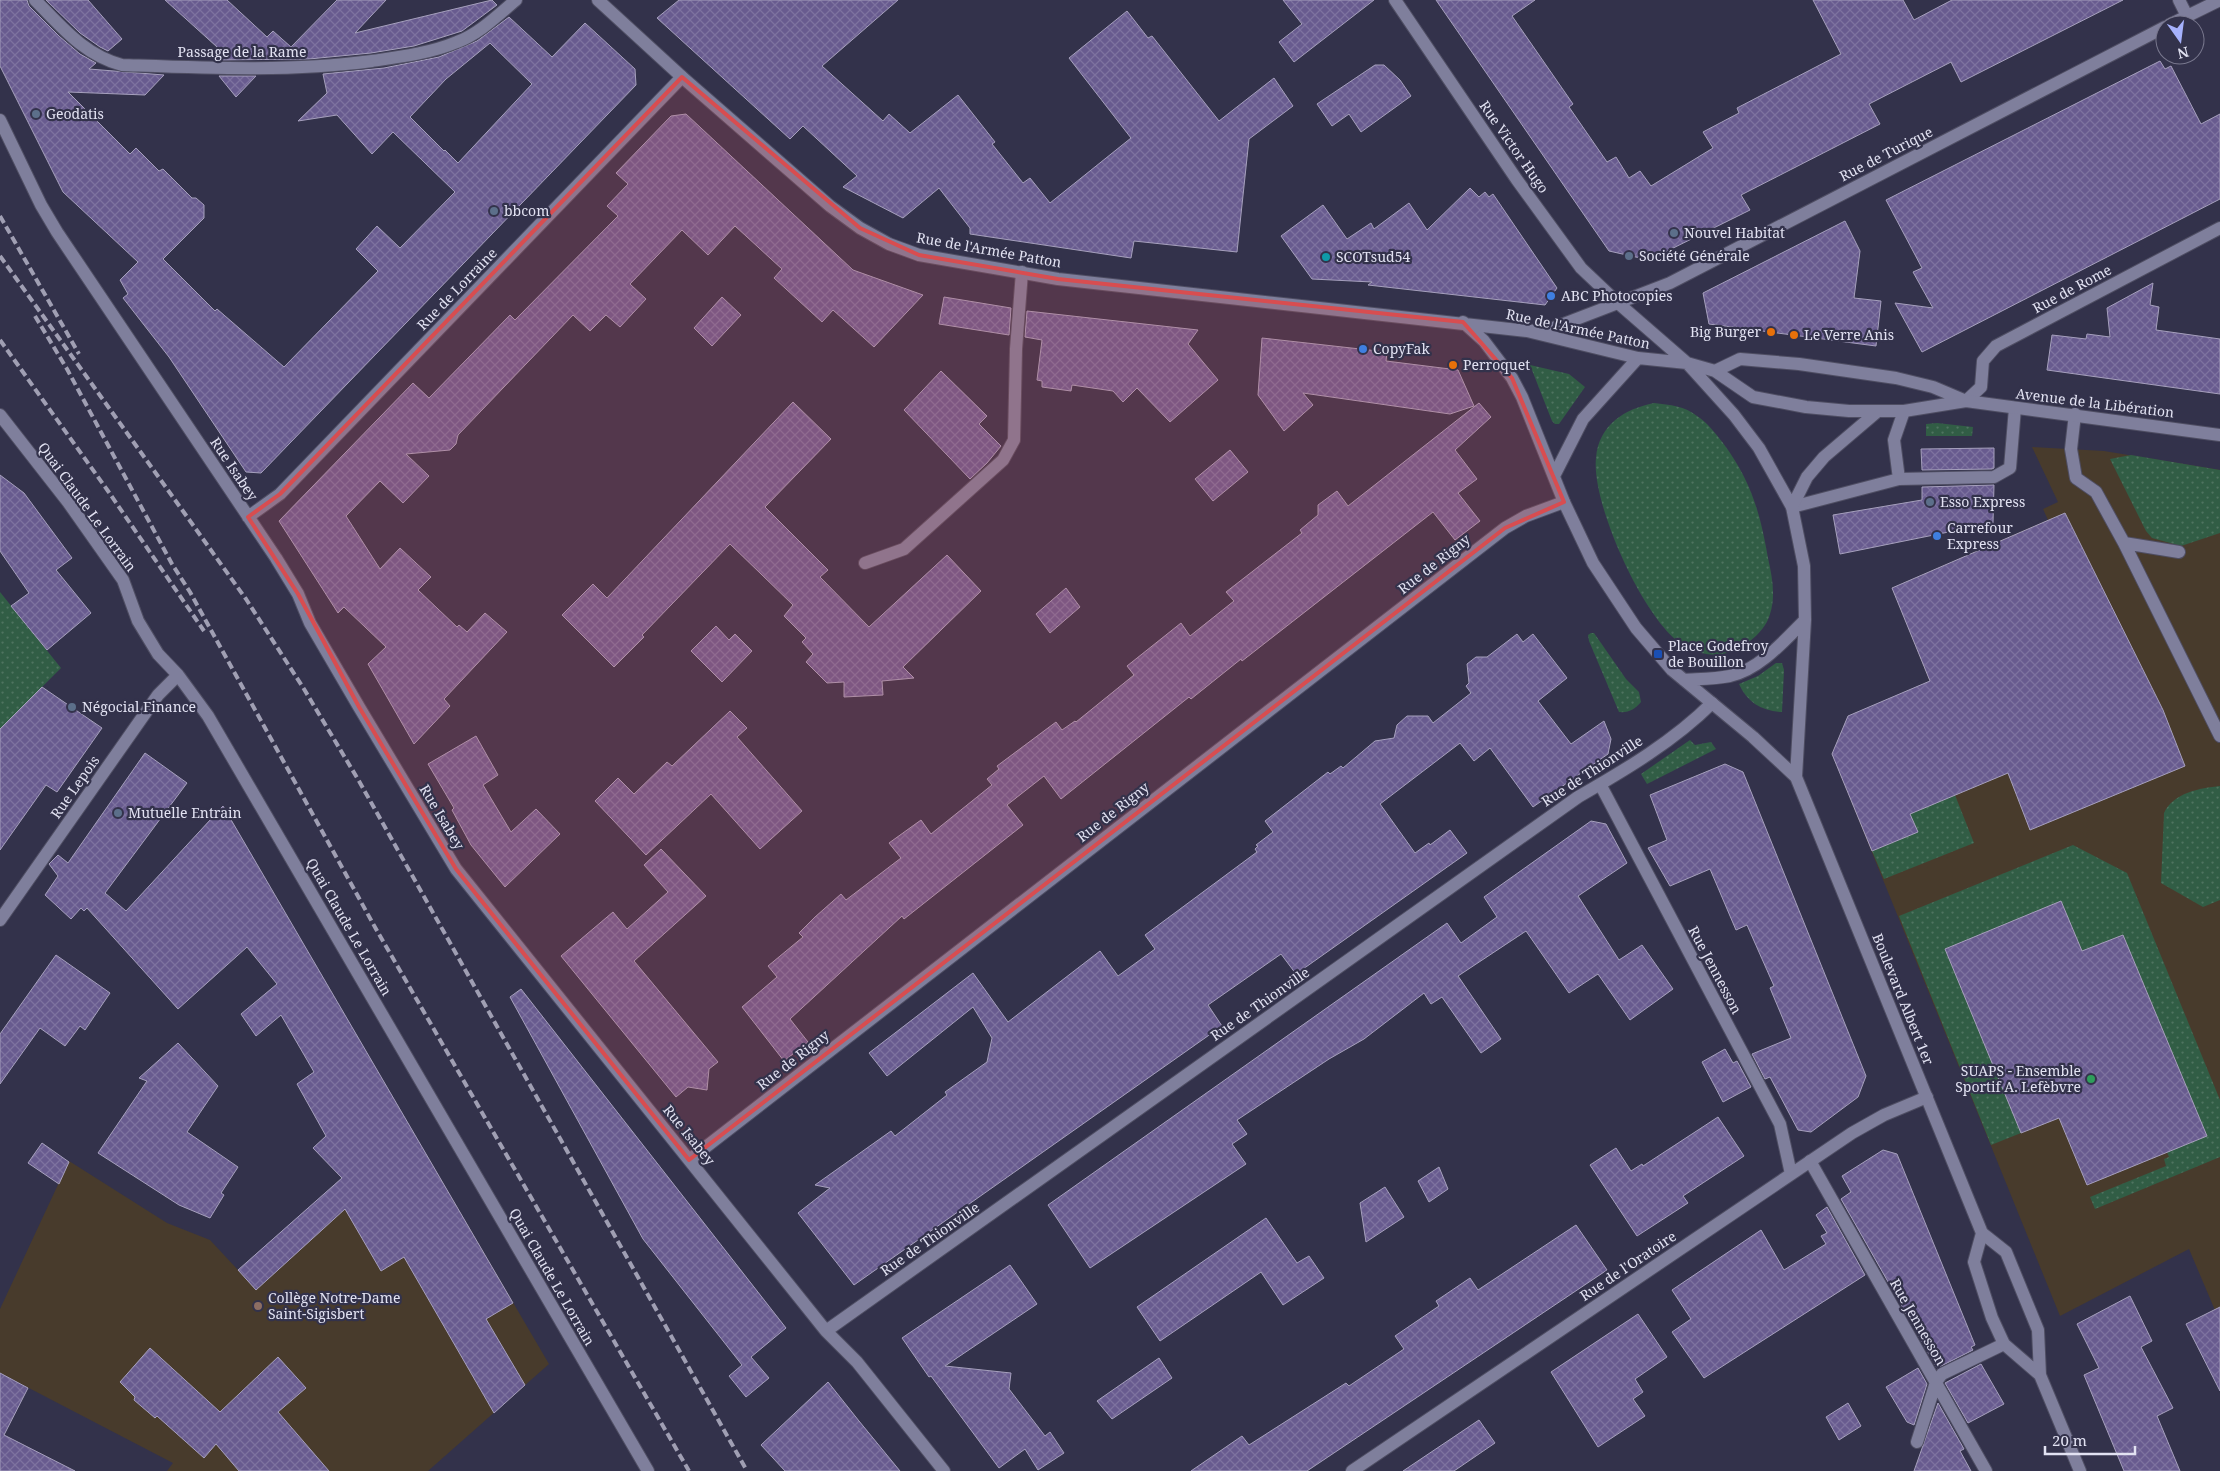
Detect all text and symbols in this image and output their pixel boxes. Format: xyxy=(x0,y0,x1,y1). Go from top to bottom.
north arrow xyxy=(2155,15,2205,65)
street label: Passage de la Rame xyxy=(178,42,306,61)
text: N xyxy=(2176,43,2191,64)
street label: Rue Victor Hugo xyxy=(1475,97,1553,197)
place label: Geodatis xyxy=(46,104,104,123)
marker: Geodatis xyxy=(30,108,42,120)
street label: Rue de Turique xyxy=(1836,122,1936,185)
place label: bbcom xyxy=(504,201,549,220)
marker: bbcom xyxy=(488,205,500,217)
place label: Nouvel Habitat xyxy=(1684,223,1785,242)
street label: Rue de l'Armée Patton xyxy=(915,227,1063,272)
marker: Nouvel Habitat xyxy=(1668,227,1680,239)
street label: Rue de Lorraine xyxy=(412,243,501,334)
place label: Société Générale xyxy=(1639,246,1750,265)
place label: SCOTsud54 xyxy=(1336,247,1410,266)
marker: Société Générale xyxy=(1623,250,1635,262)
marker: SCOTsud54 xyxy=(1320,251,1332,263)
street label: Rue de Rome xyxy=(2029,260,2115,317)
place label: ABC Photocopies xyxy=(1561,286,1673,305)
marker: ABC Photocopies xyxy=(1545,290,1557,302)
street label: Rue de l'Armée Patton xyxy=(1504,304,1652,353)
place label: Big Burger xyxy=(1690,322,1761,341)
place label: Le Verre Anis xyxy=(1804,325,1894,344)
marker: Big Burger xyxy=(1765,326,1777,338)
marker: Le Verre Anis xyxy=(1788,329,1800,341)
place label: CopyFak xyxy=(1373,339,1430,358)
marker: CopyFak xyxy=(1357,343,1369,355)
place label: Perroquet xyxy=(1463,355,1530,374)
marker: Perroquet xyxy=(1447,359,1459,371)
street label: Avenue de la Libération xyxy=(2015,383,2175,422)
street label: Rue Isabey xyxy=(206,433,263,504)
street label: Quai Claude Le Lorrain xyxy=(34,438,141,575)
place label: Esso Express xyxy=(1940,492,2025,511)
marker: Esso Express xyxy=(1924,496,1936,508)
place label: Carrefour Express xyxy=(1947,518,2013,553)
street label: Rue de Rigny xyxy=(1394,529,1474,598)
marker: Carrefour Express xyxy=(1931,530,1943,542)
place label: Place Godefroy de Bouillon xyxy=(1668,636,1768,671)
marker: Place Godefroy de Bouillon xyxy=(1652,648,1664,660)
place label: Négocial Finance xyxy=(82,697,196,716)
marker: Négocial Finance xyxy=(66,701,78,713)
street label: Rue de Thionville xyxy=(1538,731,1646,810)
street label: Rue Lepois xyxy=(46,751,103,822)
street label: Rue de Rigny xyxy=(1073,777,1153,846)
street label: Rue Isabey xyxy=(416,781,469,853)
place label: Mutuelle Entrain xyxy=(128,803,242,822)
marker: Mutuelle Entrain xyxy=(112,807,124,819)
street label: Quai Claude Le Lorrain xyxy=(302,855,397,999)
street label: Rue Jennesson xyxy=(1684,922,1747,1017)
street label: Boulevard Albert 1er xyxy=(1868,930,1939,1068)
street label: Rue de Thionville xyxy=(1206,962,1313,1045)
street label: Rue de Rigny xyxy=(753,1025,833,1094)
place label: SUAPS - Ensemble Sportif A. Lefèbvre xyxy=(1955,1061,2081,1096)
marker: SUAPS - Ensemble Sportif A. Lefèbvre xyxy=(2085,1073,2097,1085)
street label: Rue Isabey xyxy=(659,1101,720,1169)
street label: Rue de Thionville xyxy=(876,1197,983,1280)
street label: Quai Claude Le Lorrain xyxy=(505,1205,600,1349)
street label: Rue de l'Oratoire xyxy=(1576,1226,1680,1305)
street label: Rue Jennesson xyxy=(1886,1275,1951,1368)
place label: Collège Notre-Dame Saint-Sigisbert xyxy=(268,1288,400,1323)
marker: Collège Notre-Dame Saint-Sigisbert xyxy=(252,1300,264,1312)
scale bar xyxy=(2045,1424,2135,1456)
text: 20 m xyxy=(2052,1430,2087,1450)

